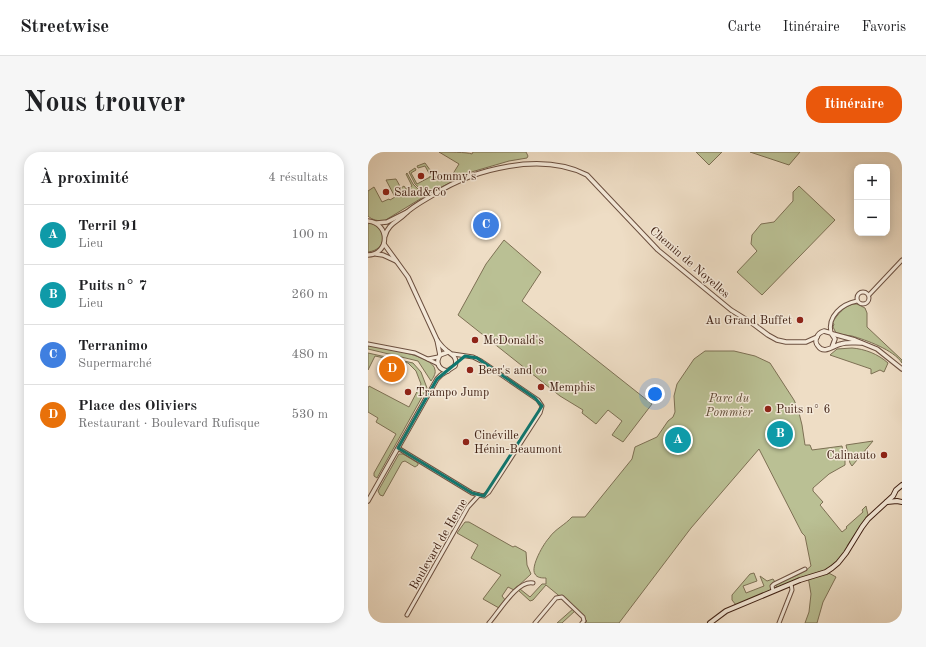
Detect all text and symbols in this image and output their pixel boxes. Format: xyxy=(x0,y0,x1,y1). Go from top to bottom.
text: Streetwise xyxy=(20,18,109,37)
text: Carte xyxy=(727,20,761,34)
text: Itinéraire xyxy=(783,20,840,34)
text: Favoris xyxy=(862,20,906,34)
button: Itinéraire xyxy=(806,86,902,123)
text: Nous trouver xyxy=(24,90,185,118)
map controls xyxy=(854,164,890,236)
button: + xyxy=(854,164,890,200)
text: À proximité xyxy=(40,170,129,187)
text: 4 résultats xyxy=(268,171,328,184)
marker: Tommy's xyxy=(416,171,426,181)
place label: Tommy's xyxy=(429,171,476,183)
marker: Salad&Co xyxy=(381,187,391,197)
place label: Salad&Co xyxy=(394,187,446,199)
button: − xyxy=(854,200,890,236)
pin: C xyxy=(473,210,499,240)
text: Terril 91 xyxy=(78,219,139,234)
street label: Chemin de Noyelles xyxy=(647,225,732,301)
text: A xyxy=(48,228,58,241)
text: 100 m xyxy=(291,228,328,241)
text: Lieu xyxy=(78,237,103,250)
text: Puits n° 7 xyxy=(78,279,147,294)
text: B xyxy=(48,288,58,301)
text: 260 m xyxy=(291,288,328,301)
text: Lieu xyxy=(78,297,103,310)
place label: Au Grand Buffet xyxy=(705,315,792,327)
marker: Au Grand Buffet xyxy=(795,315,805,325)
marker: McDonald's xyxy=(470,335,480,345)
place label: McDonald's xyxy=(483,335,544,347)
text: Terranimo xyxy=(78,339,148,354)
text: C xyxy=(49,348,57,361)
text: 480 m xyxy=(291,348,328,361)
pin: D xyxy=(379,354,405,384)
text: Supermarché xyxy=(78,357,152,370)
marker: Beer's and co xyxy=(465,365,475,375)
place label: Beer's and co xyxy=(478,365,547,377)
marker: Memphis xyxy=(536,382,546,392)
place label: Memphis xyxy=(549,382,595,394)
your location xyxy=(645,384,665,404)
marker: Trampo Jump xyxy=(403,387,413,397)
place label: Trampo Jump xyxy=(416,387,489,399)
park label: Parc du Pommier xyxy=(705,393,753,419)
text: Place des Oliviers xyxy=(78,399,197,414)
marker: Puits n° 6 xyxy=(763,404,773,414)
place label: Puits n° 6 xyxy=(776,404,830,416)
text: D xyxy=(48,408,58,421)
text: 530 m xyxy=(291,408,328,421)
text: Restaurant · Boulevard Rufisque xyxy=(78,417,260,430)
pin: B xyxy=(767,419,793,449)
pin: A xyxy=(665,425,691,455)
place label: Cinéville Hénin-Beaumont xyxy=(474,430,562,456)
marker: Cinéville Hénin-Beaumont xyxy=(461,437,471,447)
place label: Calinauto xyxy=(827,450,876,462)
marker: Calinauto xyxy=(879,450,889,460)
street label: Boulevard de Herne xyxy=(408,497,470,592)

